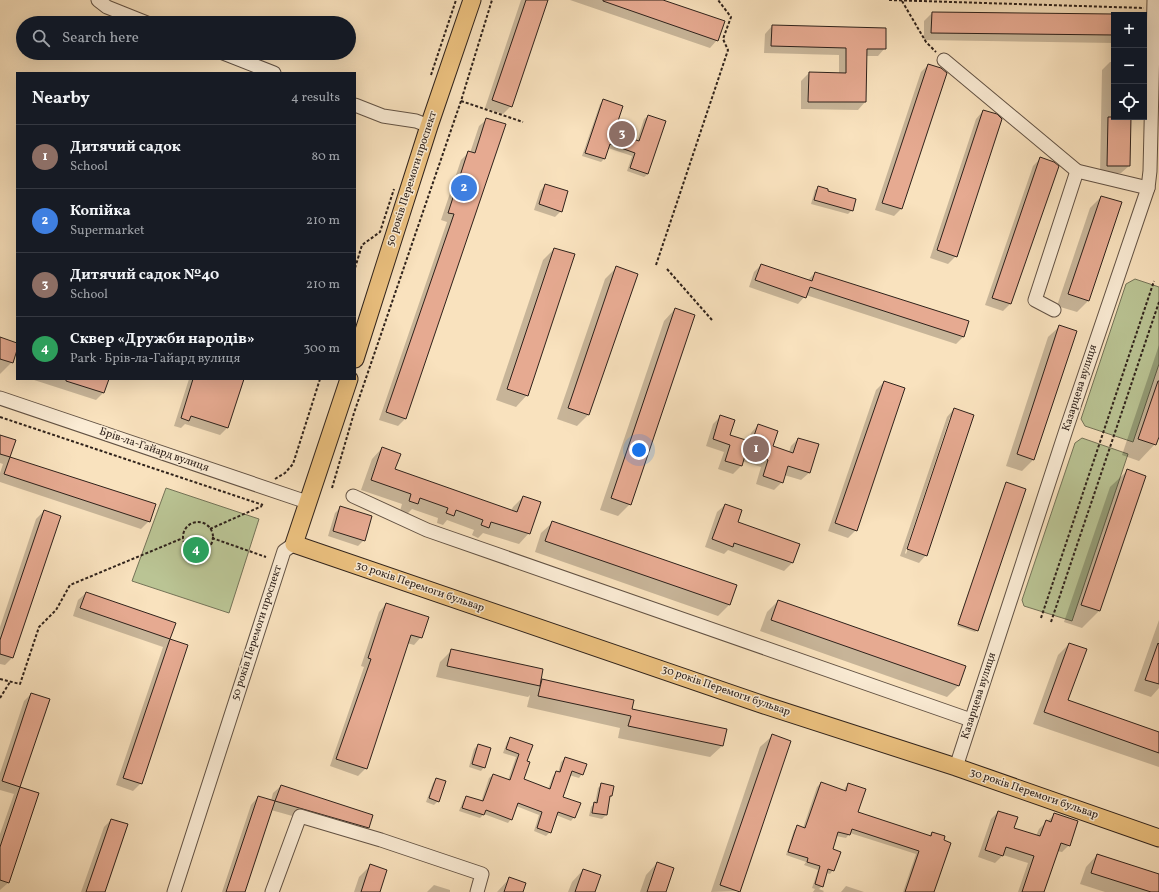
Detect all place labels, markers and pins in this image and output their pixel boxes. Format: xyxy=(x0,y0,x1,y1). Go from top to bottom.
pin: 3 xyxy=(609,119,635,149)
pin: 2 xyxy=(451,173,477,203)
pin: 1 xyxy=(743,434,769,464)
pin: 4 xyxy=(183,535,209,565)

